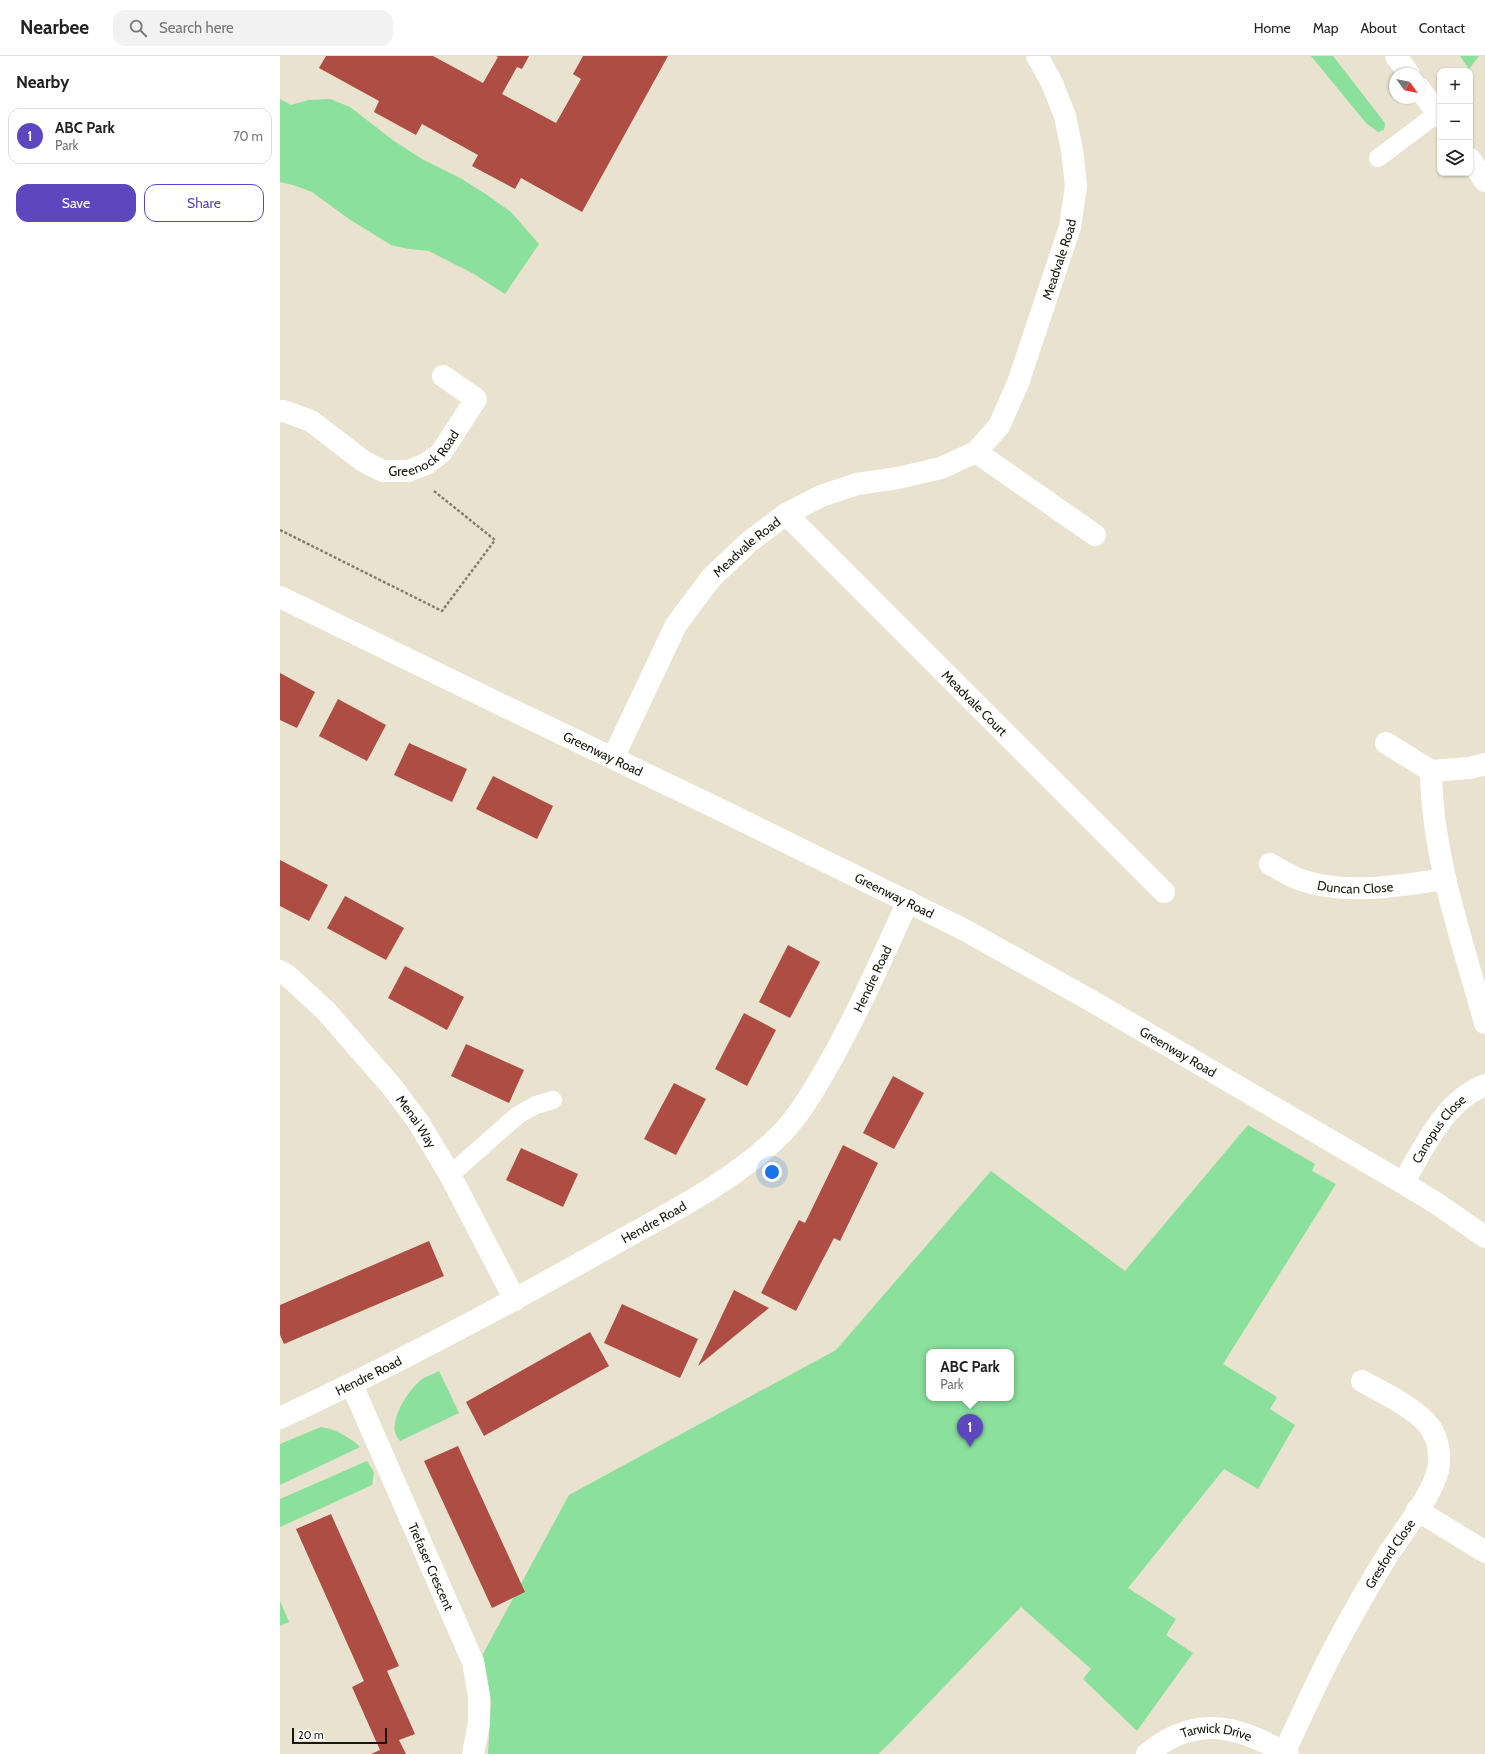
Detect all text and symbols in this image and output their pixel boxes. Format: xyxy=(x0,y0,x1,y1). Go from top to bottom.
search box xyxy=(113,10,393,46)
text: Nearbee xyxy=(20,16,89,39)
icon: search xyxy=(127,17,149,39)
text: Search here xyxy=(159,19,234,37)
text: Home xyxy=(1254,19,1291,37)
text: Map xyxy=(1313,19,1338,37)
text: About xyxy=(1360,19,1397,37)
text: Contact xyxy=(1419,19,1465,37)
north arrow xyxy=(1389,68,1425,104)
map controls xyxy=(1437,68,1473,176)
button: + xyxy=(1437,68,1473,104)
text: Nearby xyxy=(16,72,69,92)
button: − xyxy=(1437,104,1473,140)
text: ABC Park xyxy=(55,119,115,137)
text: 1 xyxy=(28,128,32,144)
text: 70 m xyxy=(233,128,263,144)
text: Park xyxy=(55,137,78,153)
button: layers xyxy=(1437,140,1473,176)
button: Save xyxy=(16,184,136,222)
button: Share xyxy=(144,184,264,222)
street label: Meadvale Road xyxy=(1038,218,1079,302)
street label: Greenock Road xyxy=(389,427,462,479)
street label: Meadvale Road xyxy=(709,513,783,580)
street label: Meadvale Court xyxy=(939,667,1011,739)
street label: Greenway Road xyxy=(561,728,645,779)
street label: Greenway Road xyxy=(852,869,937,921)
street label: Duncan Close xyxy=(1316,877,1394,896)
street label: Hendre Road xyxy=(850,943,895,1015)
street label: Greenway Road xyxy=(1137,1023,1219,1080)
street label: Canopus Close xyxy=(1408,1091,1469,1166)
street label: Menai Way xyxy=(393,1092,440,1151)
your location xyxy=(762,1162,782,1182)
street label: Hendre Road xyxy=(618,1197,689,1246)
popup xyxy=(926,1349,1014,1401)
street label: Hendre Road xyxy=(333,1352,404,1399)
text: ABC Park xyxy=(940,1358,1000,1376)
text: Park xyxy=(940,1376,964,1392)
pin: 1 xyxy=(957,1414,983,1447)
street label: Gresford Close xyxy=(1361,1515,1419,1591)
street label: Trefaser Crescent xyxy=(405,1520,458,1613)
street label: Tarwick Drive xyxy=(1178,1720,1255,1744)
scale bar xyxy=(292,1726,387,1745)
text: 20 m xyxy=(298,1728,324,1742)

